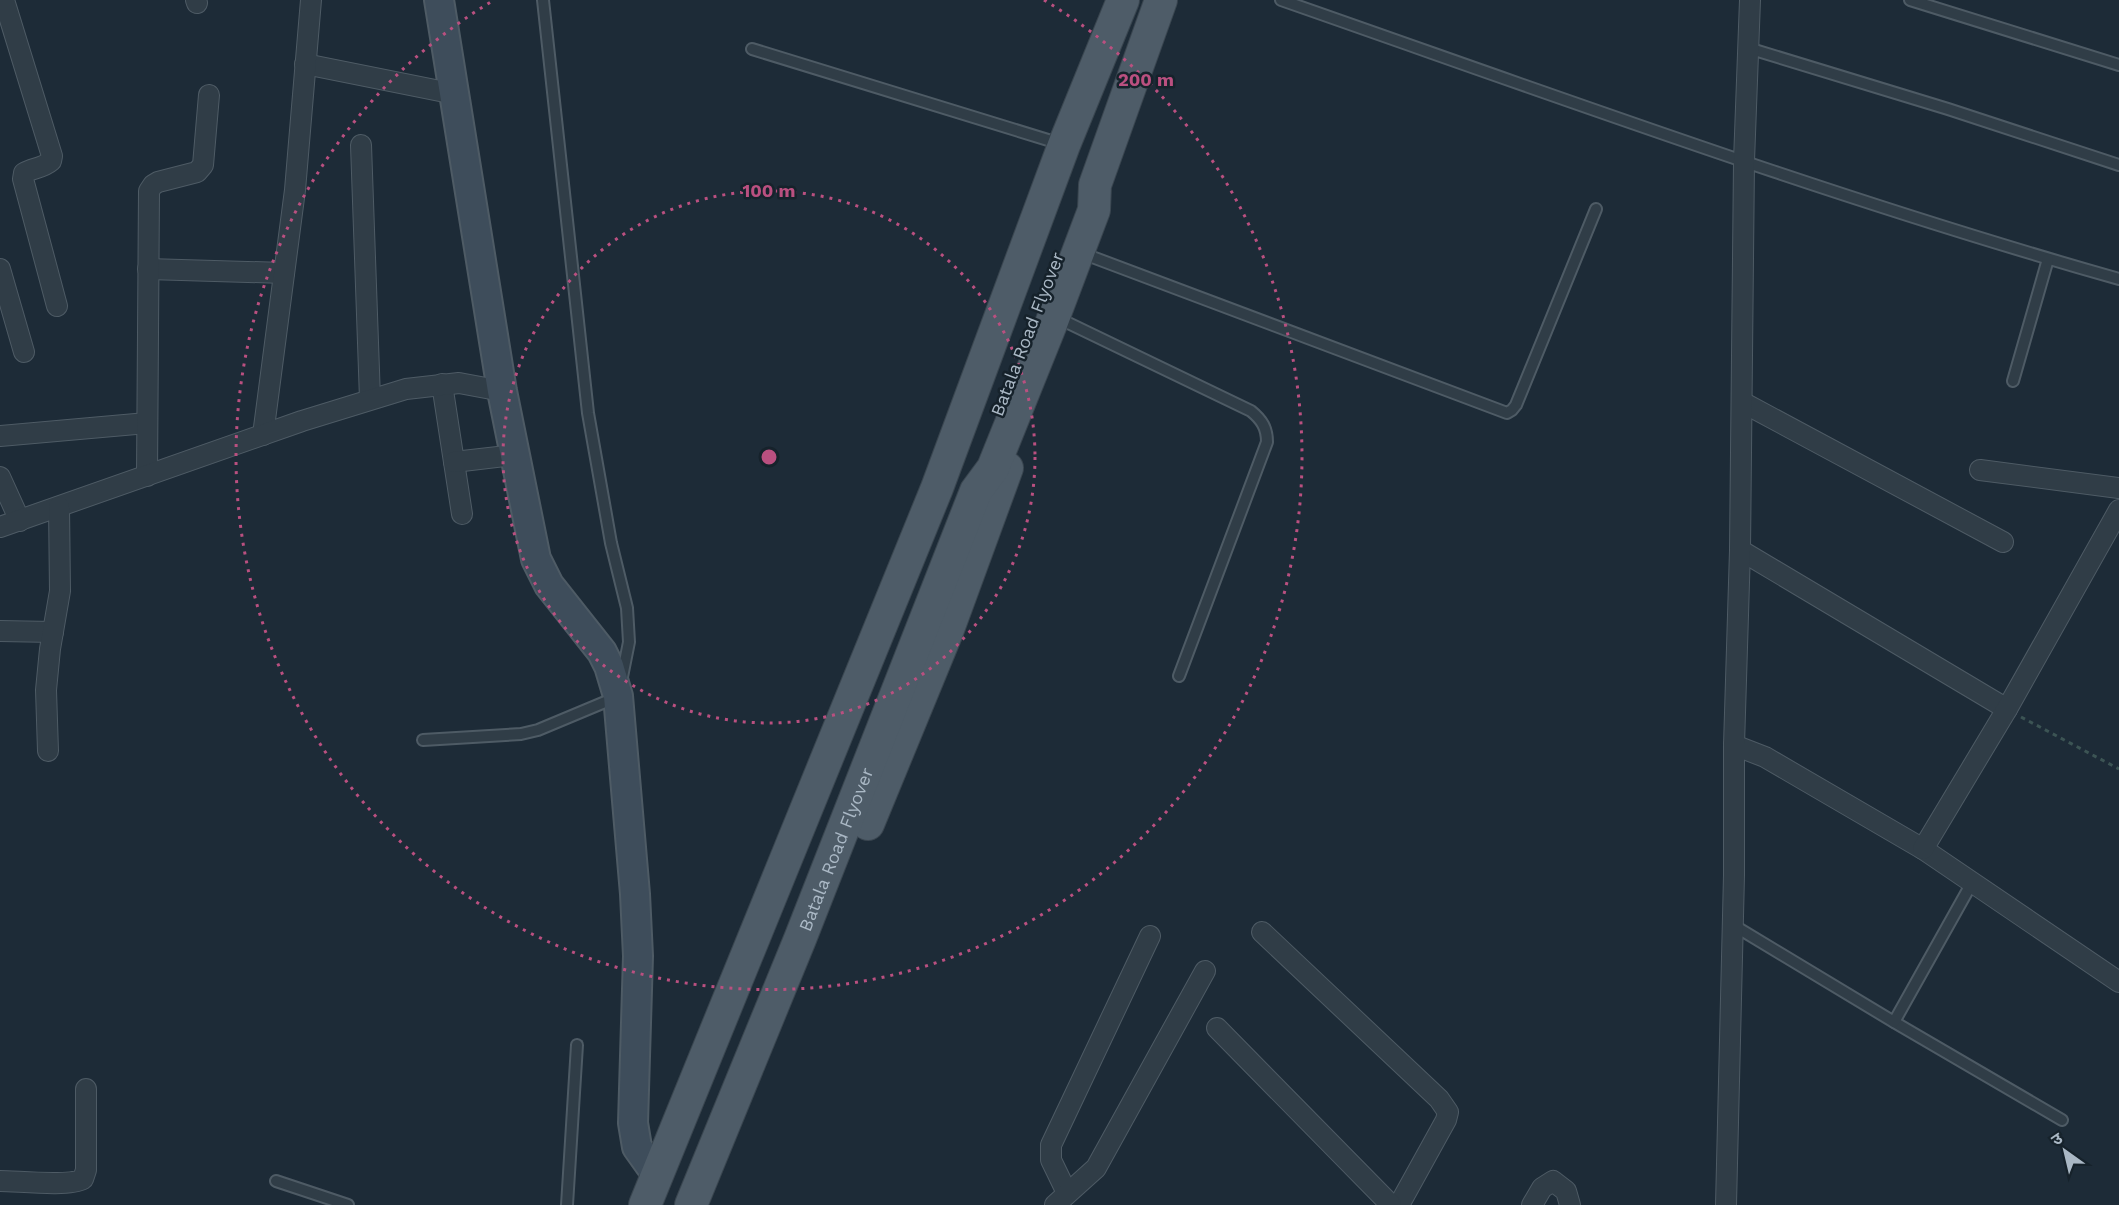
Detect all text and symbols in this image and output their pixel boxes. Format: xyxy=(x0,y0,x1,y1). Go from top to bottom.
text: 200 m xyxy=(1118,69,1174,90)
text: 100 m xyxy=(742,180,796,201)
street label: Batala Road Flyover xyxy=(986,249,1068,419)
centre of rings xyxy=(759,447,779,467)
street label: Batala Road Flyover xyxy=(794,764,877,934)
north arrow xyxy=(2035,1121,2095,1181)
text: उ xyxy=(2048,1128,2067,1149)

